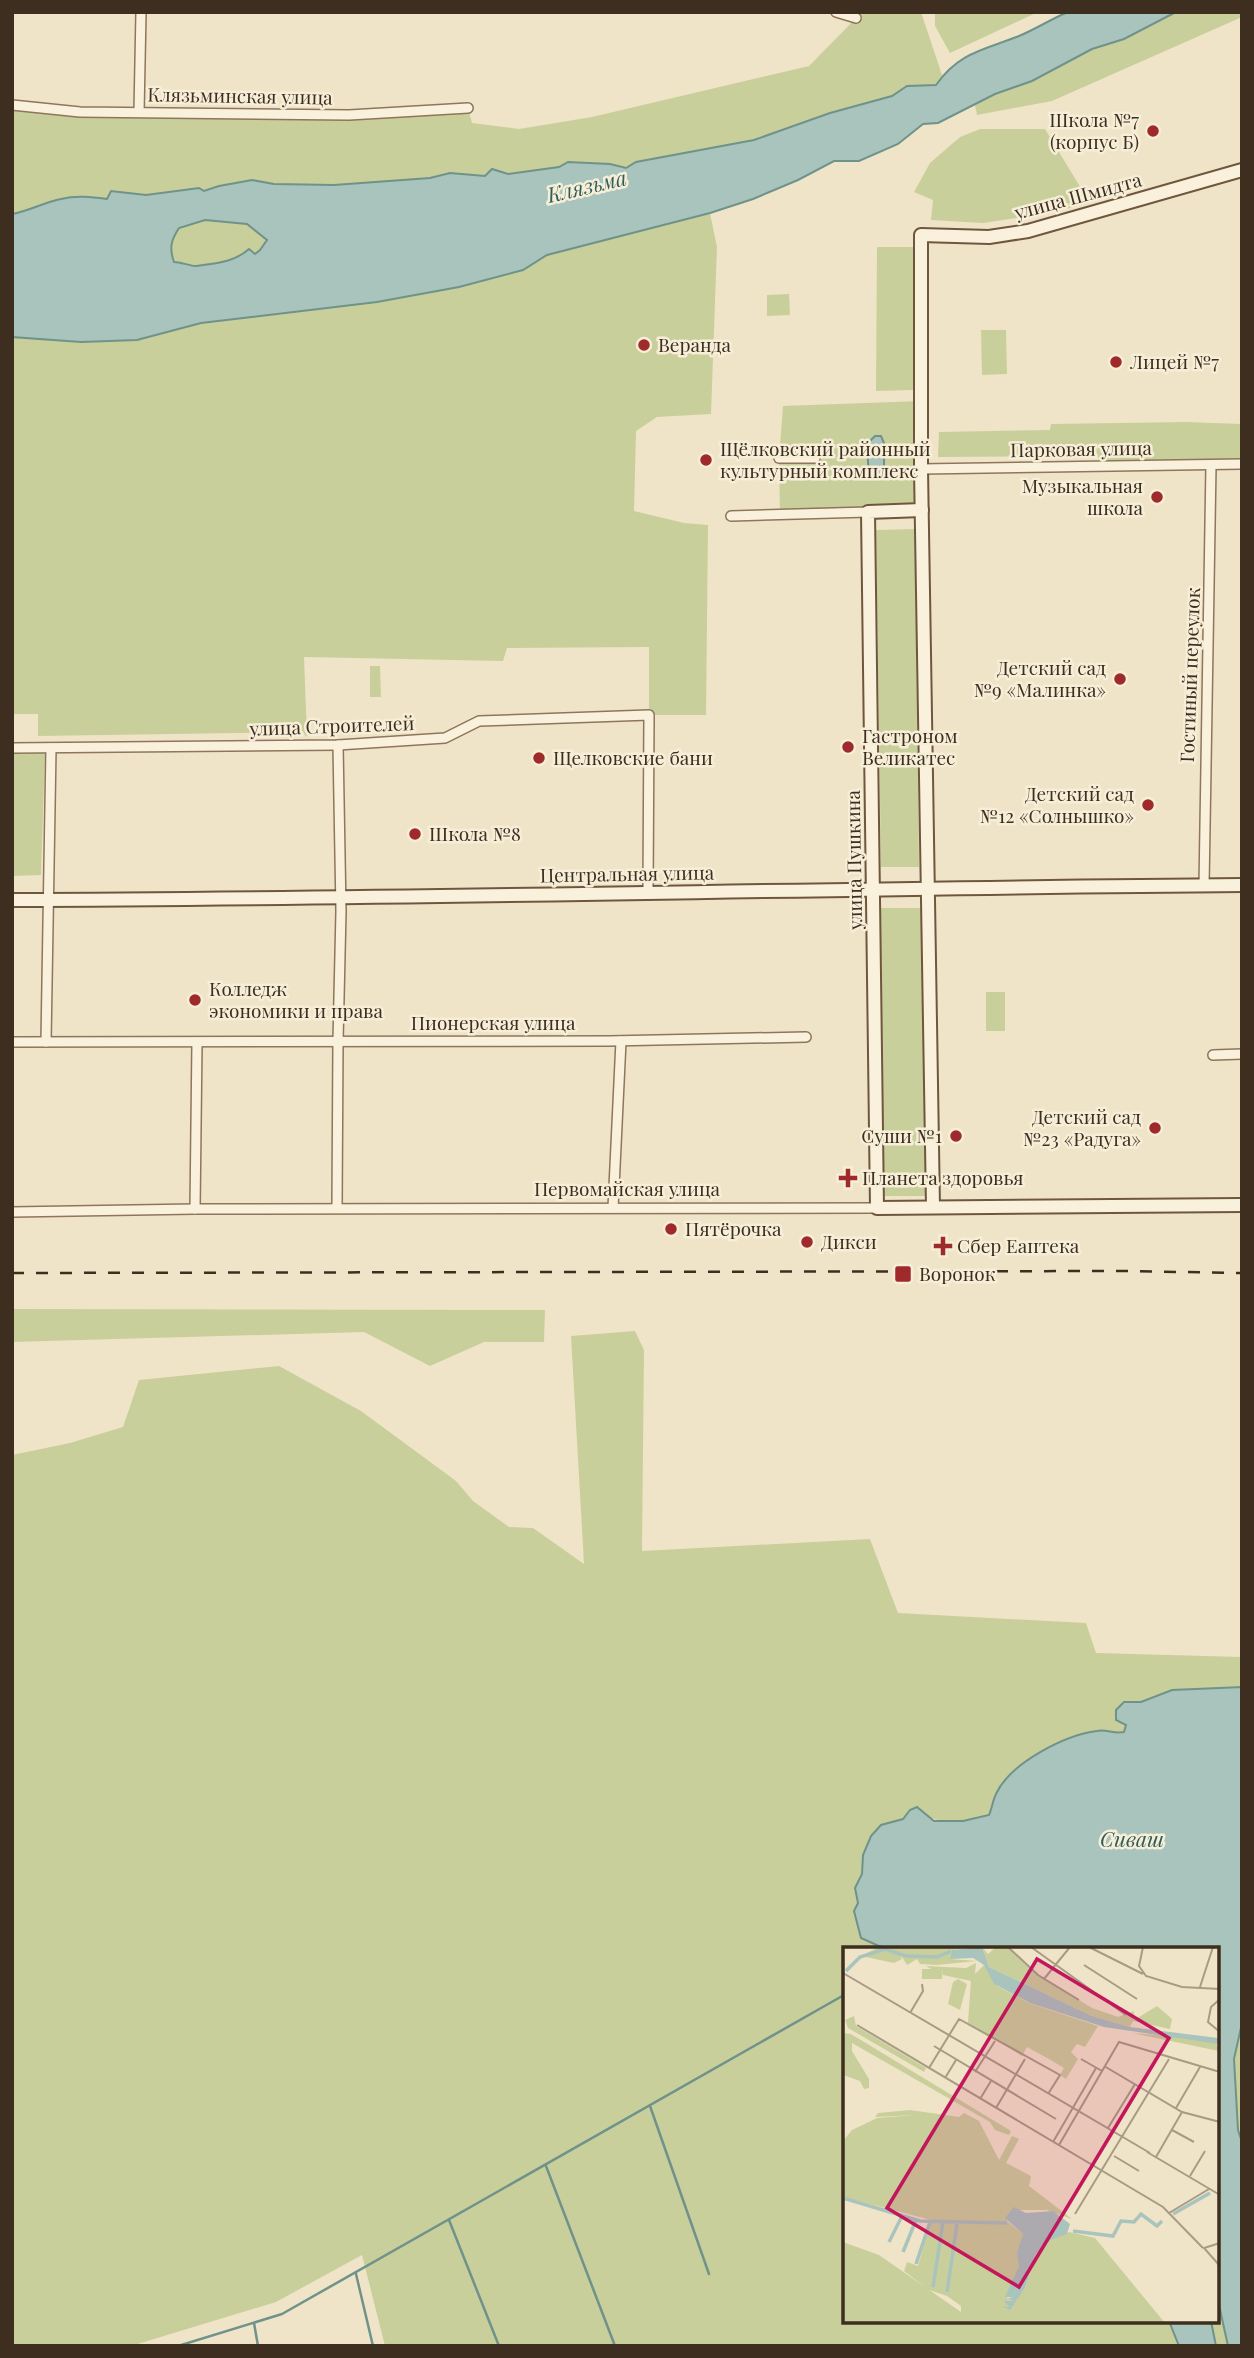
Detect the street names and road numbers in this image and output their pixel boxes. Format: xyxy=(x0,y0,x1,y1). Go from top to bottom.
street label: Клязьминская улица xyxy=(147,80,333,110)
street label: улица Шмидта xyxy=(1010,165,1145,225)
street label: Парковая улица xyxy=(1010,434,1153,462)
street label: Гостиный переулок xyxy=(1173,587,1205,763)
street label: улица Строителей xyxy=(248,709,415,741)
street label: улица Пушкина xyxy=(839,789,867,931)
street label: Центральная улица xyxy=(540,858,715,888)
street label: Пионерская улица xyxy=(411,1009,576,1035)
street label: Первомайская улица xyxy=(534,1175,721,1201)

